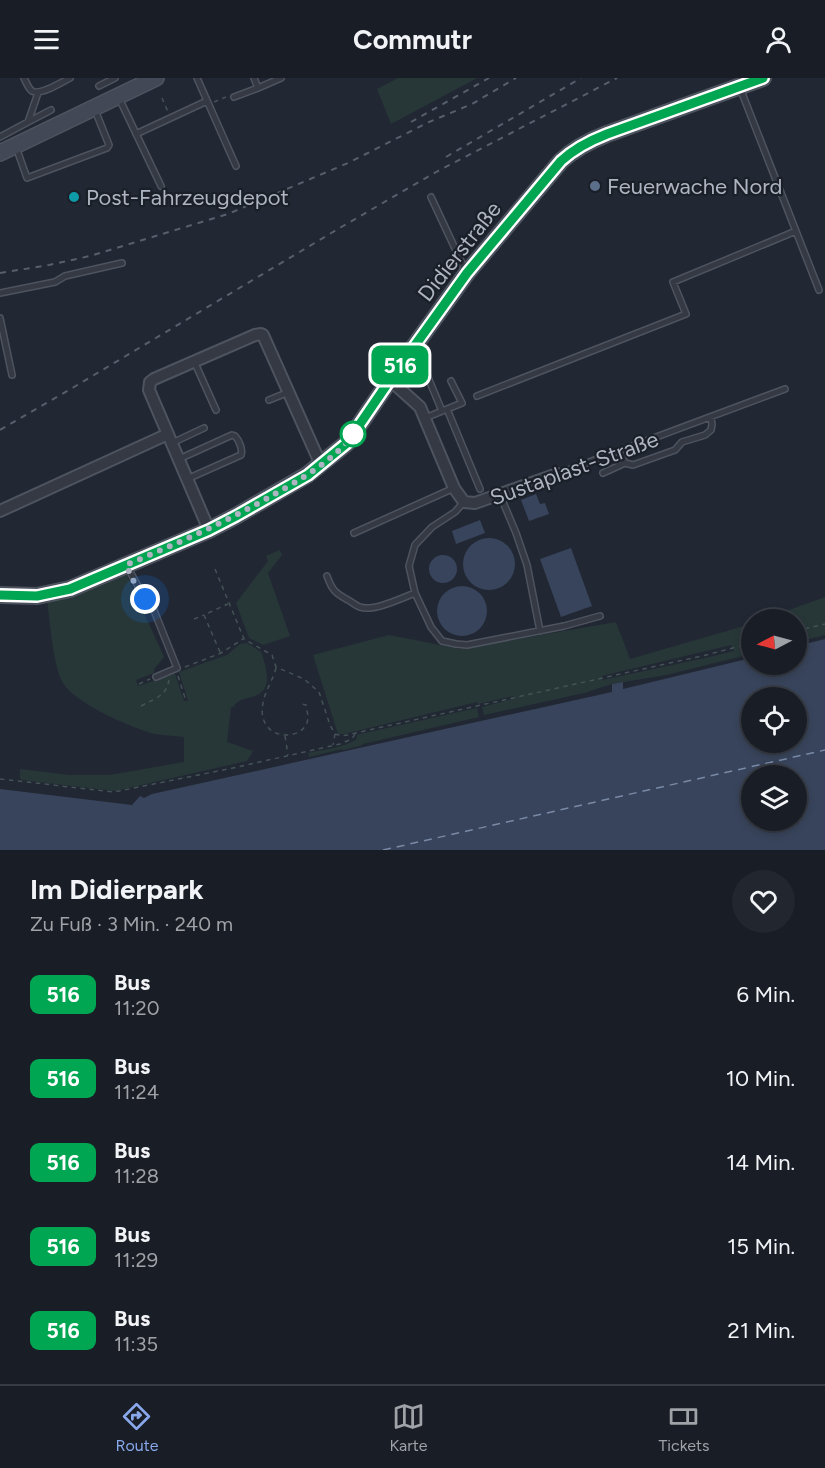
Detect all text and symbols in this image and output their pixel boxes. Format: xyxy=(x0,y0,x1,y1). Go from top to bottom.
icon: menu xyxy=(30,23,63,56)
text: Commutr xyxy=(353,23,472,56)
icon: person xyxy=(762,23,795,56)
place label: Feuerwache Nord xyxy=(607,173,783,200)
marker: Feuerwache Nord xyxy=(588,179,602,193)
place label: Post-Fahrzeugdepot xyxy=(86,184,289,211)
marker: Post-Fahrzeugdepot xyxy=(67,190,81,204)
street label: Didierstraße xyxy=(412,196,507,307)
line badge: 516 xyxy=(366,346,434,384)
text: 516 xyxy=(383,353,417,378)
unlabelled marker xyxy=(340,421,366,447)
street label: Sustaplast-Straße xyxy=(486,425,662,511)
your location xyxy=(130,584,160,614)
north arrow xyxy=(741,609,807,675)
map controls xyxy=(741,609,807,831)
button: locate xyxy=(741,687,807,753)
button: layers xyxy=(741,765,807,831)
button: heart xyxy=(732,870,795,933)
text: Im Didierpark xyxy=(30,872,204,906)
text: Zu Fuß · 3 Min. · 240 m xyxy=(30,912,233,936)
text: Bus xyxy=(114,969,150,996)
text: 6 Min. xyxy=(737,981,795,1008)
text: 516 xyxy=(46,982,80,1007)
text: 11:20 xyxy=(114,996,160,1020)
text: Bus xyxy=(114,1053,150,1080)
text: 10 Min. xyxy=(726,1065,795,1092)
text: 516 xyxy=(46,1066,80,1091)
text: 11:24 xyxy=(114,1080,159,1104)
text: Bus xyxy=(114,1137,150,1164)
text: 14 Min. xyxy=(726,1149,795,1176)
text: 516 xyxy=(46,1150,80,1175)
text: 11:28 xyxy=(114,1164,159,1188)
text: Bus xyxy=(114,1221,150,1248)
text: 15 Min. xyxy=(727,1233,795,1260)
text: 516 xyxy=(46,1234,80,1259)
text: 11:29 xyxy=(114,1248,158,1272)
text: Bus xyxy=(114,1305,150,1332)
text: 21 Min. xyxy=(728,1317,795,1344)
text: 516 xyxy=(46,1318,80,1343)
text: 11:35 xyxy=(114,1332,158,1356)
tab: Route xyxy=(116,1400,158,1455)
tab: Karte xyxy=(389,1400,427,1455)
tab: Tickets xyxy=(658,1400,709,1455)

